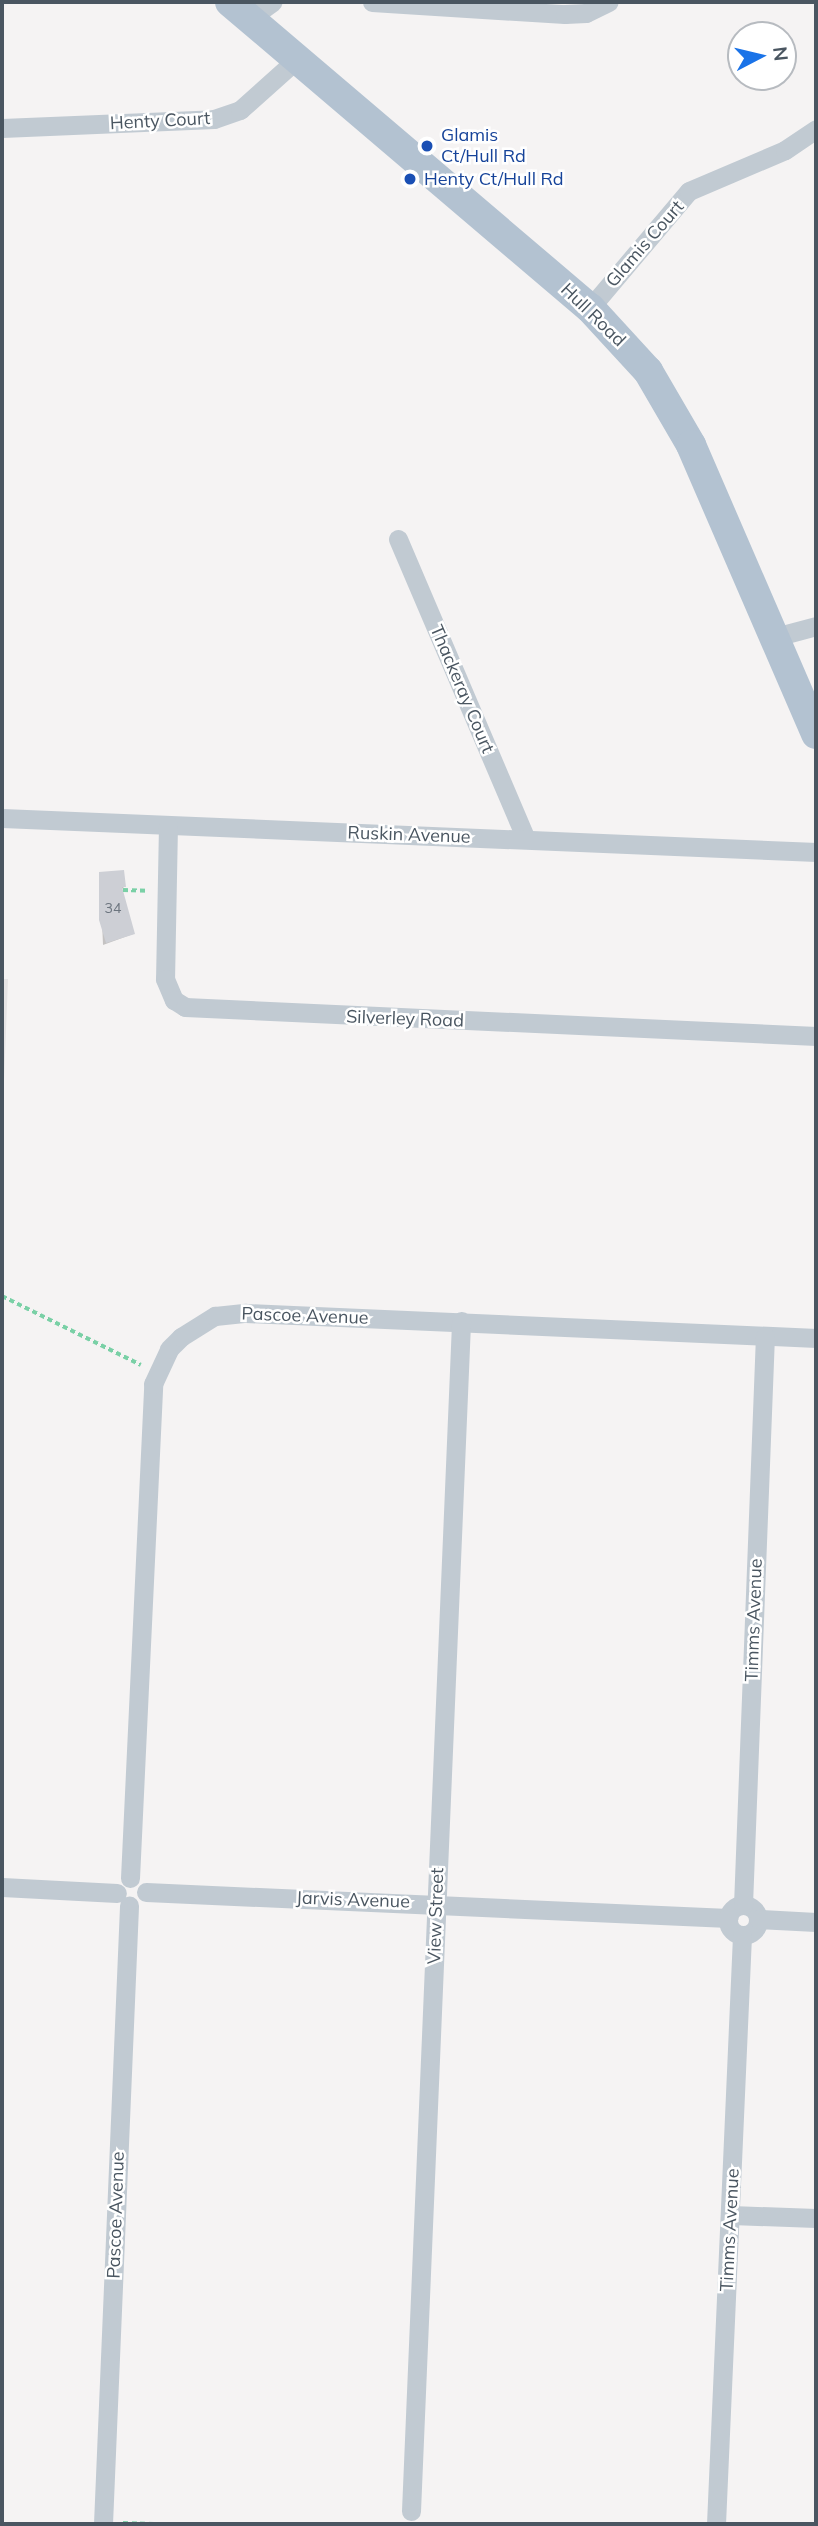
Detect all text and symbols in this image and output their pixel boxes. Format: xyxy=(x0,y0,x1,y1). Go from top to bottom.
north arrow xyxy=(727,21,797,91)
text: N xyxy=(768,45,794,62)
street label: Henty Court xyxy=(109,108,211,134)
place label: Glamis Ct/Hull Rd xyxy=(441,125,526,168)
marker: Glamis Ct/Hull Rd xyxy=(419,138,435,154)
place label: Henty Ct/Hull Rd xyxy=(424,168,564,190)
marker: Henty Ct/Hull Rd xyxy=(402,171,418,187)
street label: Glamis Court xyxy=(602,196,688,292)
street label: Hull Road xyxy=(556,279,630,351)
street label: Thackeray Court xyxy=(425,622,499,756)
street label: Ruskin Avenue xyxy=(347,822,471,848)
house number: 34 xyxy=(105,900,121,916)
street label: Silverley Road xyxy=(346,1006,464,1032)
street label: Pascoe Avenue xyxy=(241,1303,369,1329)
street label: Timms Avenue xyxy=(741,1558,767,1682)
street label: View Street xyxy=(424,1867,448,1965)
street label: Jarvis Avenue xyxy=(296,1887,410,1913)
street label: Pascoe Avenue xyxy=(103,2151,129,2279)
street label: Timms Avenue xyxy=(716,2168,744,2292)

